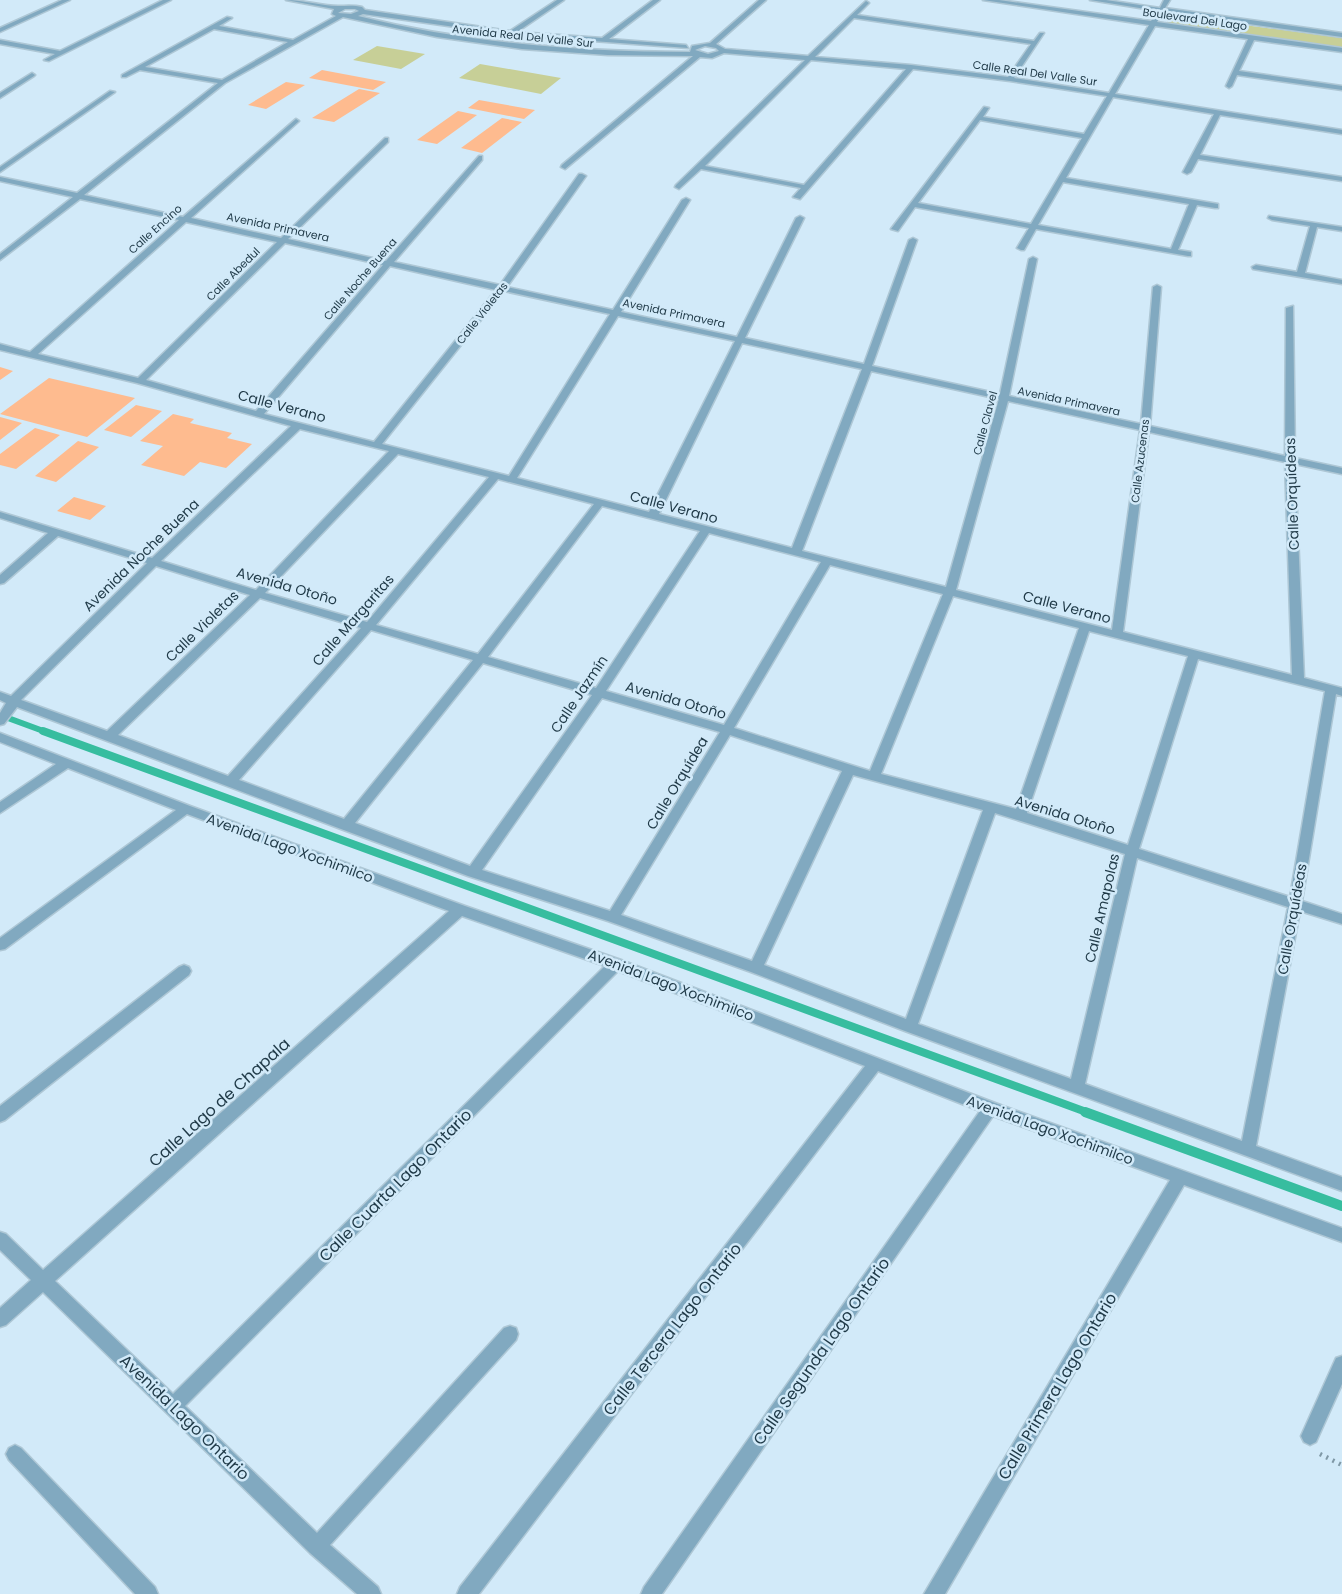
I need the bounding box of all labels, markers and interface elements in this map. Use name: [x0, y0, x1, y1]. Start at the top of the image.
street label: Boulevard Del Lago: [1142, 4, 1248, 34]
street label: Avenida Real Del Valle Sur: [451, 21, 595, 51]
street label: Calle Real Del Valle Sur: [972, 56, 1098, 90]
street label: Calle Encino: [125, 201, 185, 257]
street label: Avenida Primavera: [225, 208, 331, 246]
street label: Calle Noche Buena: [320, 234, 400, 324]
street label: Calle Abedul: [203, 244, 263, 304]
street label: Calle Violetas: [453, 278, 512, 347]
street label: Avenida Primavera: [621, 294, 727, 332]
street label: Avenida Primavera: [1016, 382, 1122, 420]
street label: Calle Verano: [236, 385, 328, 427]
street label: Calle Clavel: [969, 389, 1001, 457]
street label: Calle Azucenas: [1127, 418, 1153, 504]
street label: Calle Orquídeas: [1280, 437, 1304, 551]
street label: Calle Verano: [628, 486, 720, 528]
street label: Avenida Noche Buena: [79, 494, 203, 616]
street label: Avenida Otoño: [234, 562, 340, 610]
street label: Calle Margaritas: [307, 570, 399, 670]
street label: Calle Violetas: [161, 586, 243, 666]
street label: Calle Verano: [1021, 586, 1113, 628]
street label: Calle Jazmín: [546, 651, 612, 737]
street label: Avenida Otoño: [623, 676, 729, 724]
street label: Calle Orquídea: [641, 733, 713, 833]
street label: Avenida Otoño: [1012, 790, 1118, 840]
street label: Avenida Lago Xochimilco: [204, 808, 376, 888]
street label: Calle Amapolas: [1080, 851, 1124, 965]
street label: Calle Orquídeas: [1272, 862, 1312, 976]
street label: Avenida Lago Xochimilco: [585, 944, 757, 1026]
street label: Calle Lago de Chapala: [144, 1033, 295, 1172]
street label: Avenida Lago Xochimilco: [964, 1090, 1136, 1170]
street label: Calle Cuarta Lago Ontario: [314, 1104, 477, 1267]
street label: Calle Tercera Lago Ontario: [598, 1238, 747, 1420]
street label: Calle Segunda Lago Ontario: [748, 1253, 895, 1450]
street label: Calle Primera Lago Ontario: [992, 1288, 1123, 1484]
street label: Avenida Lago Ontario: [115, 1349, 255, 1486]

